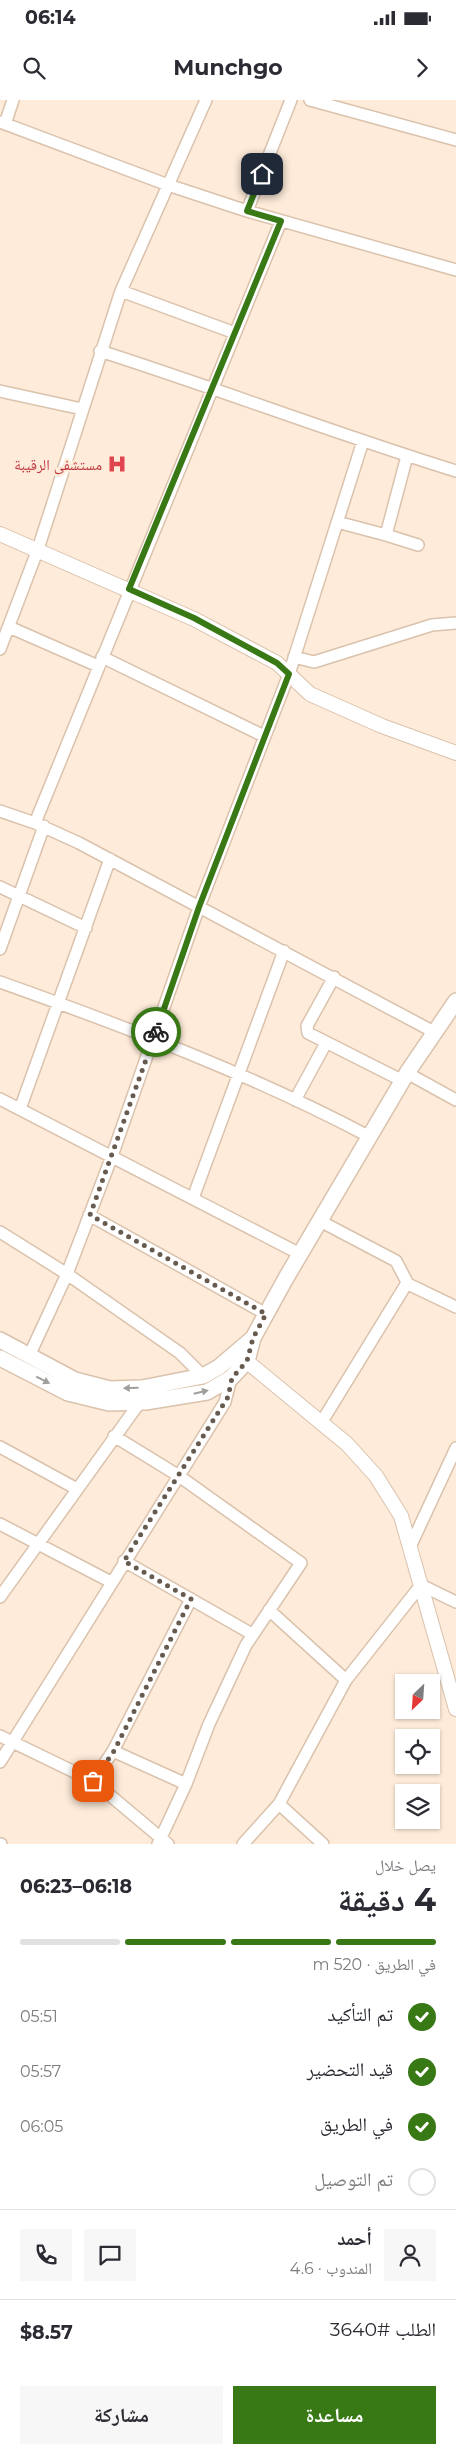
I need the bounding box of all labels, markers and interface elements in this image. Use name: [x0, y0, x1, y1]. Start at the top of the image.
text: 06:14: [25, 6, 76, 29]
icon: search: [20, 54, 48, 82]
text: Munchgo: [173, 54, 283, 81]
icon: forward: [408, 54, 436, 82]
pin: [241, 153, 283, 195]
icon: home: [248, 160, 276, 188]
hospital icon: مستشفى الرقيبة: [106, 453, 128, 475]
place label: مستشفى الرقيبة: [14, 455, 102, 475]
courier: [131, 1007, 181, 1057]
icon: bike: [142, 1018, 170, 1046]
one-way arrow: [36, 1376, 51, 1384]
one-way arrow: [122, 1385, 138, 1393]
one-way arrow: [193, 1388, 208, 1396]
north arrow: [395, 1674, 440, 1719]
map controls: [395, 1674, 440, 1829]
button: locate: [395, 1729, 440, 1774]
pin: [72, 1760, 114, 1802]
icon: bag: [79, 1767, 107, 1795]
button: layers: [395, 1784, 440, 1829]
text: يصل خلال: [375, 1856, 436, 1875]
text: 06:18–06:23: [20, 1875, 132, 1898]
text: 4 دقيقة: [338, 1880, 436, 1919]
text: في الطريق · 520 m: [312, 1955, 436, 1974]
text: تم التأكيد: [328, 2003, 393, 2026]
icon: check: [408, 2003, 436, 2031]
text: 05:51: [20, 2007, 58, 2026]
text: قيد التحضير: [307, 2058, 393, 2081]
icon: check: [408, 2058, 436, 2086]
text: 05:57: [20, 2062, 61, 2081]
text: في الطريق: [320, 2113, 393, 2136]
icon: check: [408, 2113, 436, 2141]
text: 06:05: [20, 2117, 63, 2136]
text: تم التوصيل: [314, 2168, 393, 2191]
text: أحمد: [337, 2227, 372, 2250]
button: phone: [20, 2229, 72, 2281]
button: chat: [84, 2229, 136, 2281]
button: person: [384, 2229, 436, 2281]
text: المندوب · 4.6: [290, 2259, 372, 2278]
text: الطلب #3640: [330, 2318, 436, 2341]
text: $8.57: [20, 2321, 73, 2344]
button: مشاركة: [20, 2386, 223, 2444]
button: مساعدة: [233, 2386, 436, 2444]

